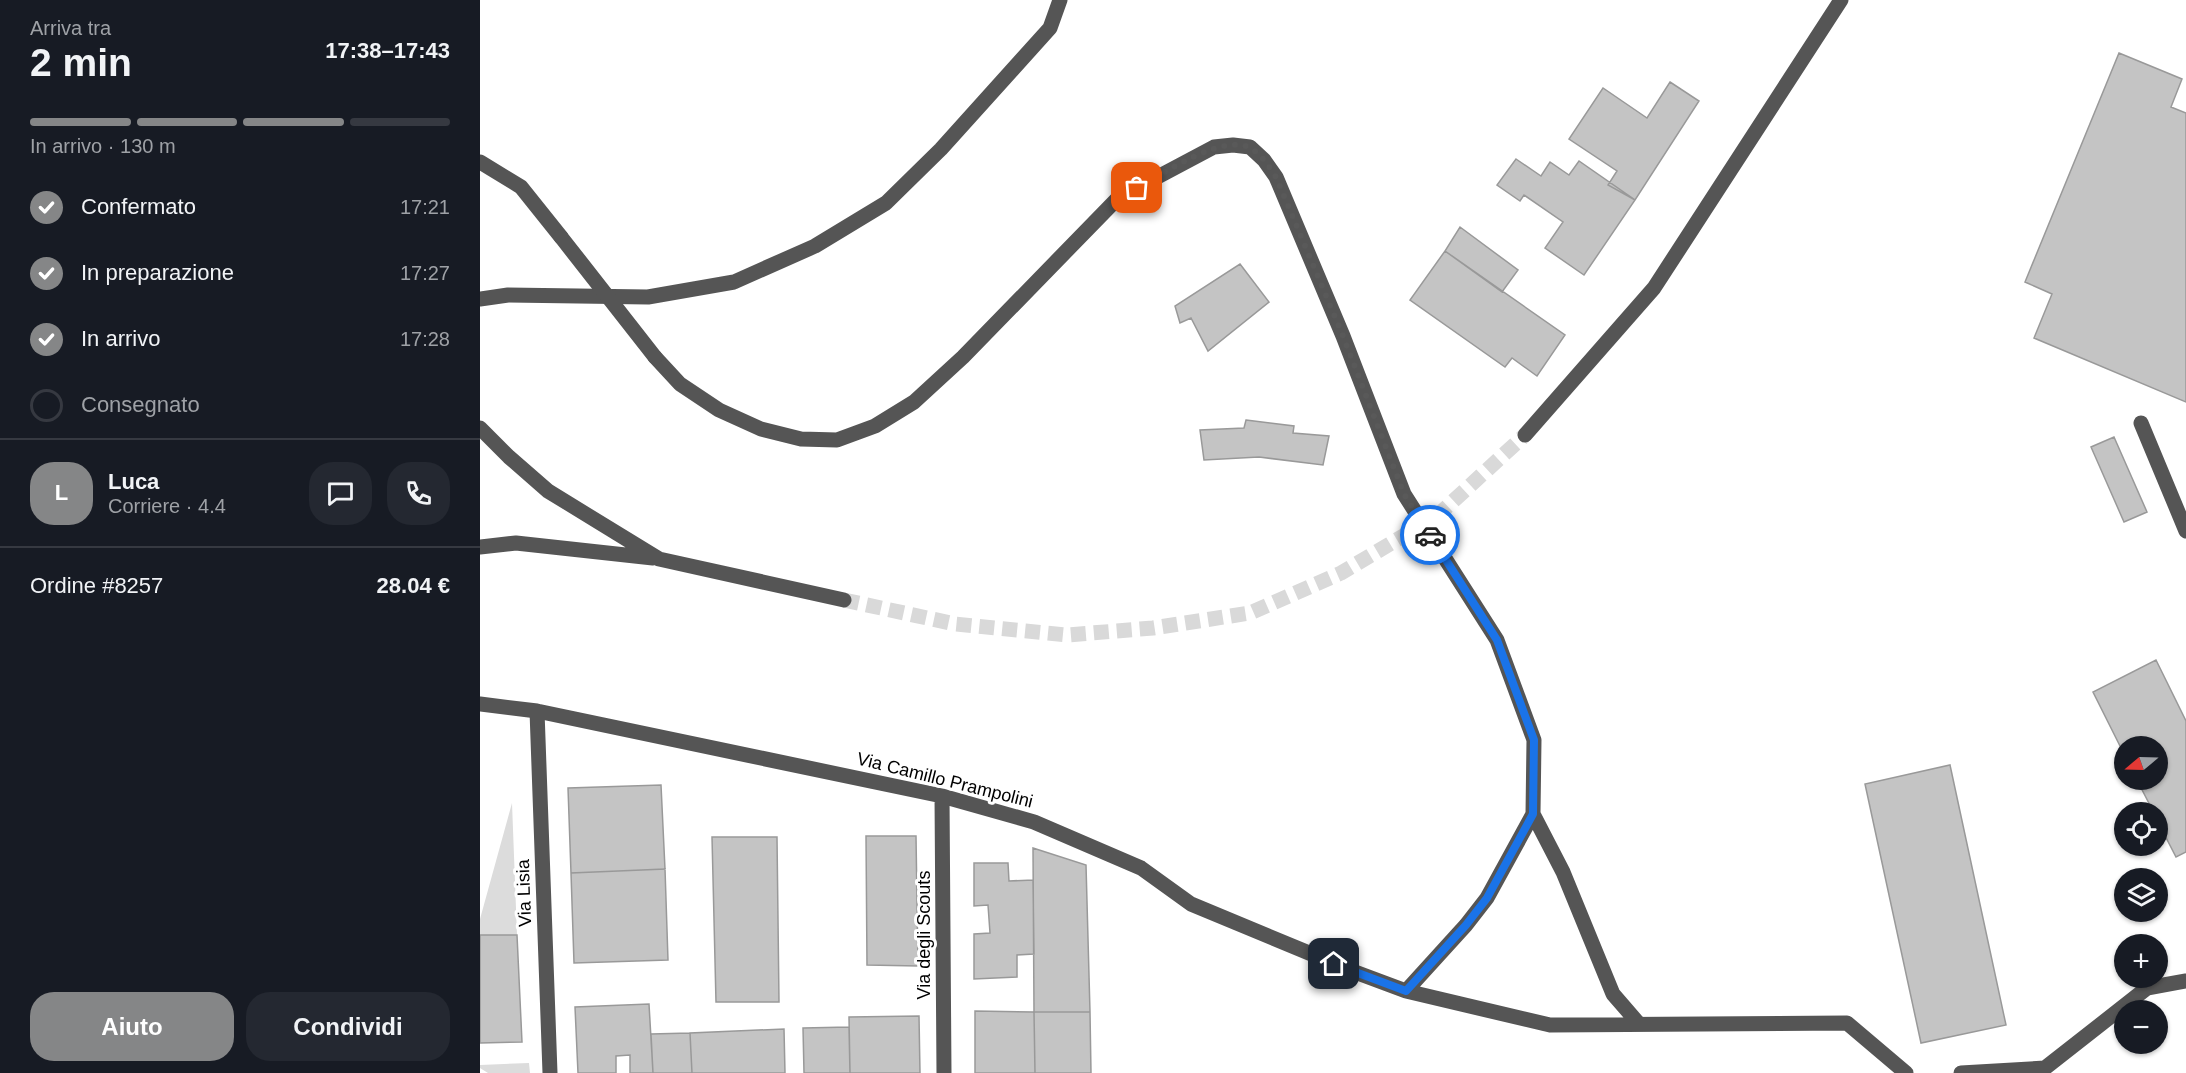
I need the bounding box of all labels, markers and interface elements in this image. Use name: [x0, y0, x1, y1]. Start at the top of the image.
text: Arriva tra: [30, 17, 111, 39]
text: 17:38–17:43: [325, 38, 450, 63]
text: 2 min: [30, 41, 132, 84]
text: In arrivo · 130 m: [30, 135, 176, 157]
pin: [1111, 162, 1162, 213]
icon: bag: [1120, 171, 1153, 204]
icon: check: [30, 191, 63, 224]
text: Confermato: [81, 194, 196, 219]
text: 17:21: [400, 196, 450, 218]
icon: check: [30, 257, 63, 290]
text: In preparazione: [81, 260, 234, 285]
text: 17:27: [400, 262, 450, 284]
icon: check: [30, 323, 63, 356]
text: In arrivo: [81, 326, 160, 351]
text: 17:28: [400, 328, 450, 350]
text: Consegnato: [81, 392, 200, 417]
button: chat: [309, 462, 372, 525]
button: phone: [387, 462, 450, 525]
text: Luca: [108, 469, 159, 494]
text: L: [55, 480, 68, 505]
text: Corriere · 4.4: [108, 495, 226, 517]
courier: [1400, 505, 1460, 565]
icon: car: [1414, 519, 1447, 552]
text: Ordine #8257: [30, 573, 163, 598]
text: 28.04 €: [377, 573, 450, 598]
north arrow: [2114, 736, 2168, 790]
map controls: [2114, 736, 2168, 1054]
street label: Via Camillo Prampolini: [855, 748, 1035, 812]
button: locate: [2114, 802, 2168, 856]
street label: Via Lisia: [513, 858, 535, 927]
button: layers: [2114, 868, 2168, 922]
street label: Via degli Scouts: [914, 871, 934, 999]
button: +: [2114, 934, 2168, 988]
pin: [1308, 938, 1359, 989]
icon: home: [1317, 947, 1350, 980]
button: Aiuto: [30, 992, 234, 1061]
button: Condividi: [246, 992, 450, 1061]
button: −: [2114, 1000, 2168, 1054]

